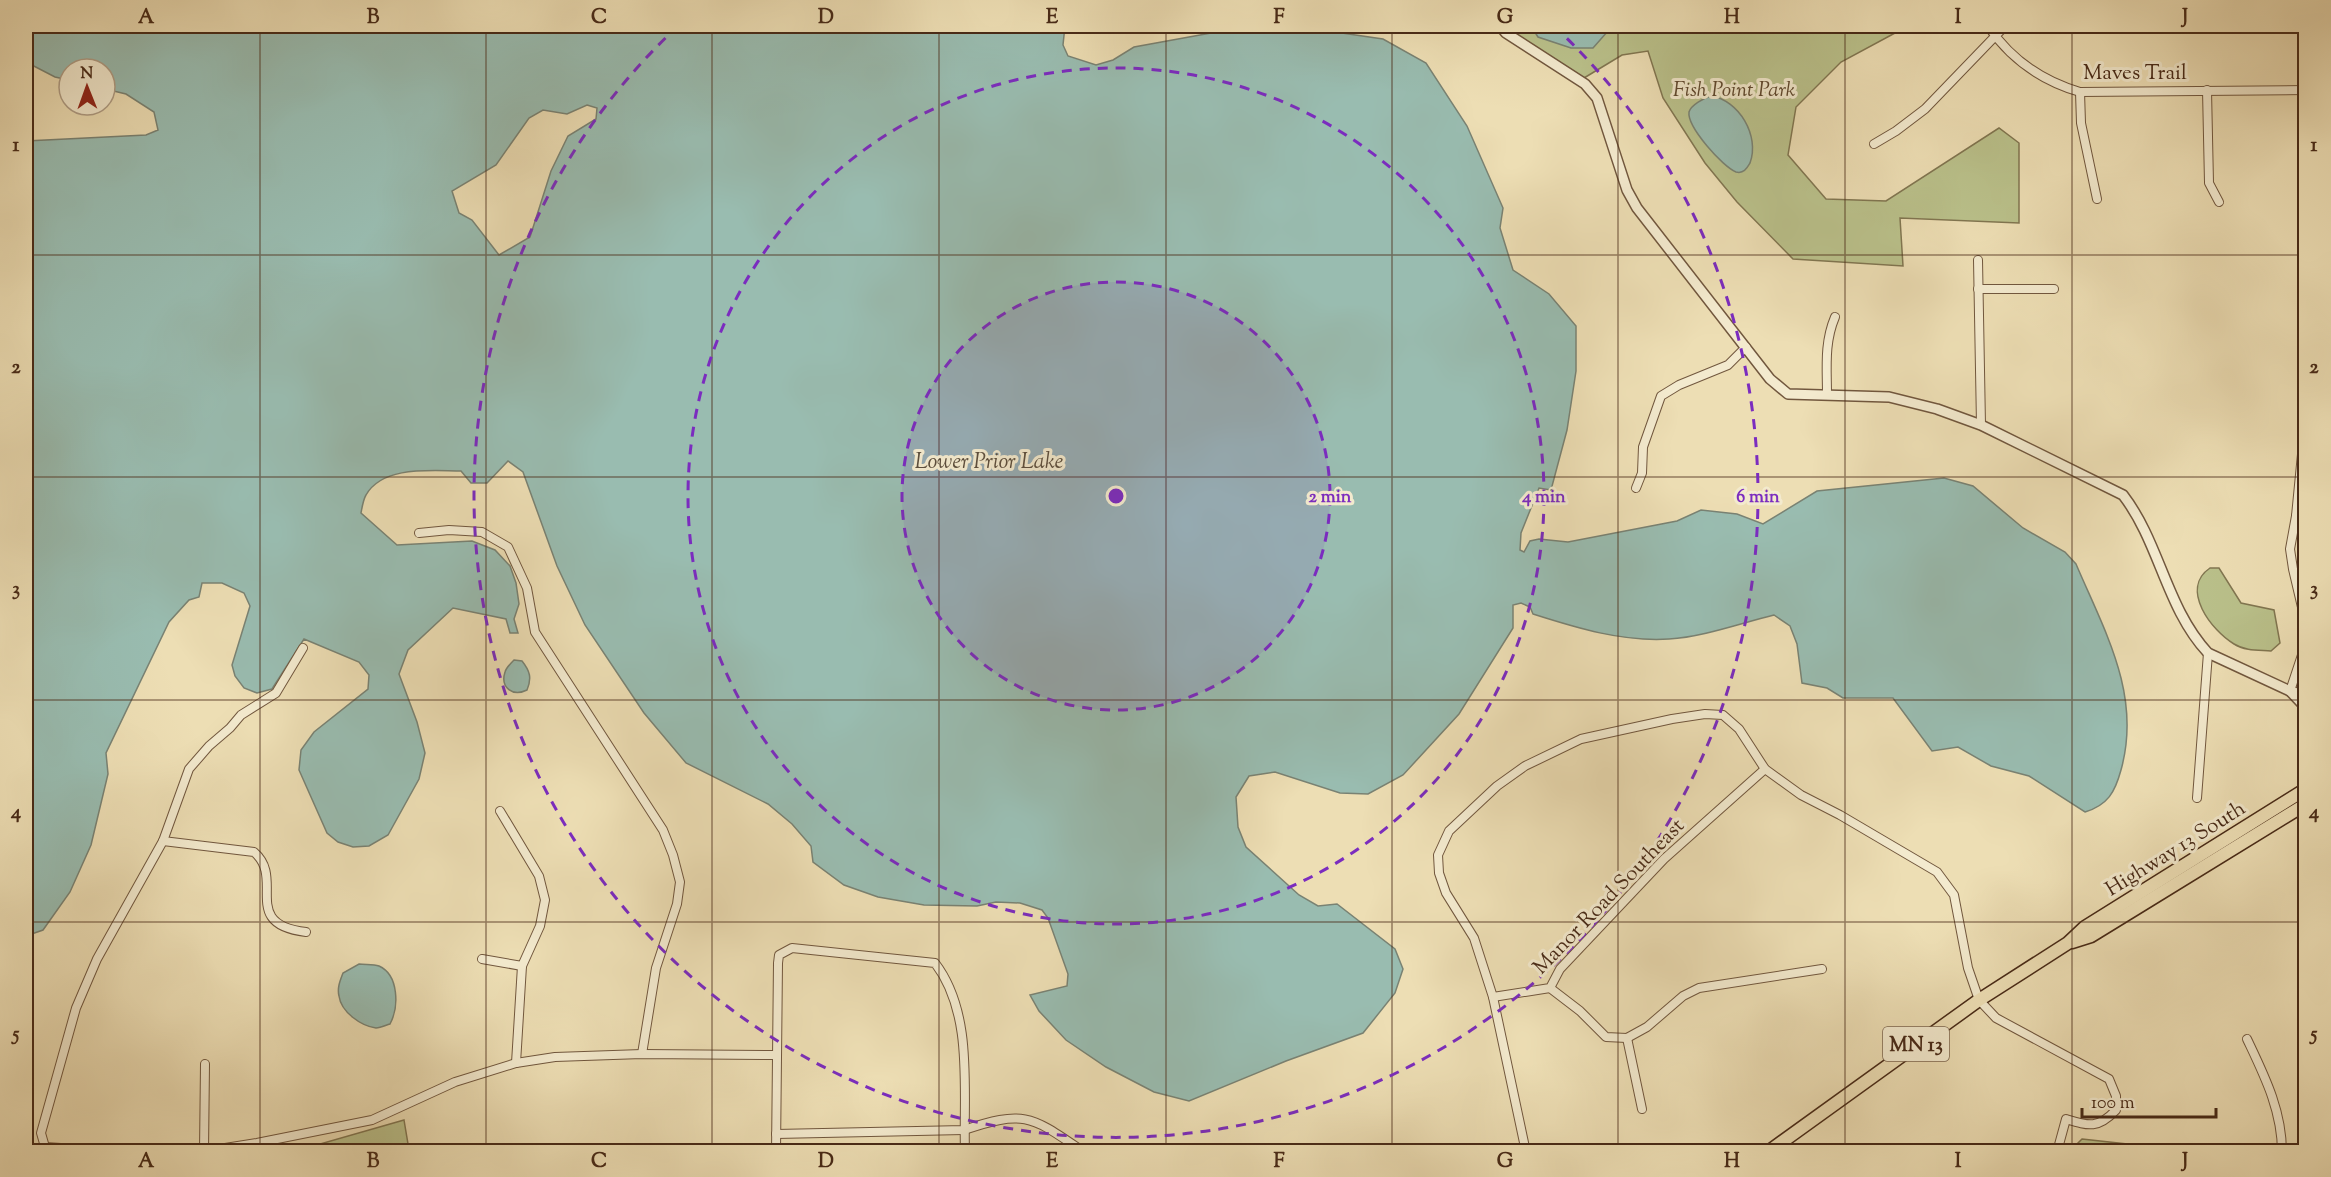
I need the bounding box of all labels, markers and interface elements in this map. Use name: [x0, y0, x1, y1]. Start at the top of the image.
text: A: [138, 4, 155, 33]
text: B: [367, 4, 380, 33]
text: C: [591, 4, 607, 33]
text: D: [818, 4, 834, 33]
text: E: [1046, 4, 1059, 33]
text: F: [1273, 4, 1285, 33]
text: G: [1497, 4, 1514, 33]
text: H: [1724, 4, 1740, 33]
text: I: [1955, 4, 1962, 33]
text: J: [2180, 4, 2188, 33]
north arrow: [57, 57, 117, 117]
street label: Maves Trail: [2083, 59, 2187, 89]
text: N: [80, 63, 94, 86]
park label: Fish Point Park: [1673, 76, 1796, 106]
text: 1: [13, 132, 20, 161]
text: 1: [2311, 132, 2318, 161]
text: 2: [11, 354, 21, 383]
text: 2: [2309, 354, 2319, 383]
water label: Lower Prior Lake: [915, 447, 1064, 479]
text: 2 min: [1309, 485, 1352, 511]
text: 4 min: [1521, 485, 1566, 511]
text: 6 min: [1736, 485, 1780, 511]
centre of rings: [1106, 486, 1126, 506]
text: 3: [12, 576, 20, 605]
text: 3: [2310, 576, 2318, 605]
street label: Highway 13 South: [2100, 794, 2252, 905]
text: 4: [10, 799, 21, 828]
text: 4: [2308, 799, 2319, 828]
street label: Manor Road Southeast: [1527, 813, 1692, 982]
text: 5: [11, 1021, 20, 1050]
text: 5: [2309, 1021, 2318, 1050]
road number: MN 13: [1883, 1027, 1949, 1061]
scale bar: [2082, 1081, 2216, 1119]
text: 100 m: [2091, 1091, 2135, 1117]
text: A: [138, 1148, 155, 1177]
text: B: [367, 1148, 380, 1177]
text: C: [591, 1148, 607, 1177]
text: D: [818, 1148, 834, 1177]
text: E: [1046, 1148, 1059, 1177]
text: F: [1273, 1148, 1285, 1177]
text: G: [1497, 1148, 1514, 1177]
text: H: [1724, 1148, 1740, 1177]
text: I: [1955, 1148, 1962, 1177]
text: J: [2180, 1148, 2188, 1177]

